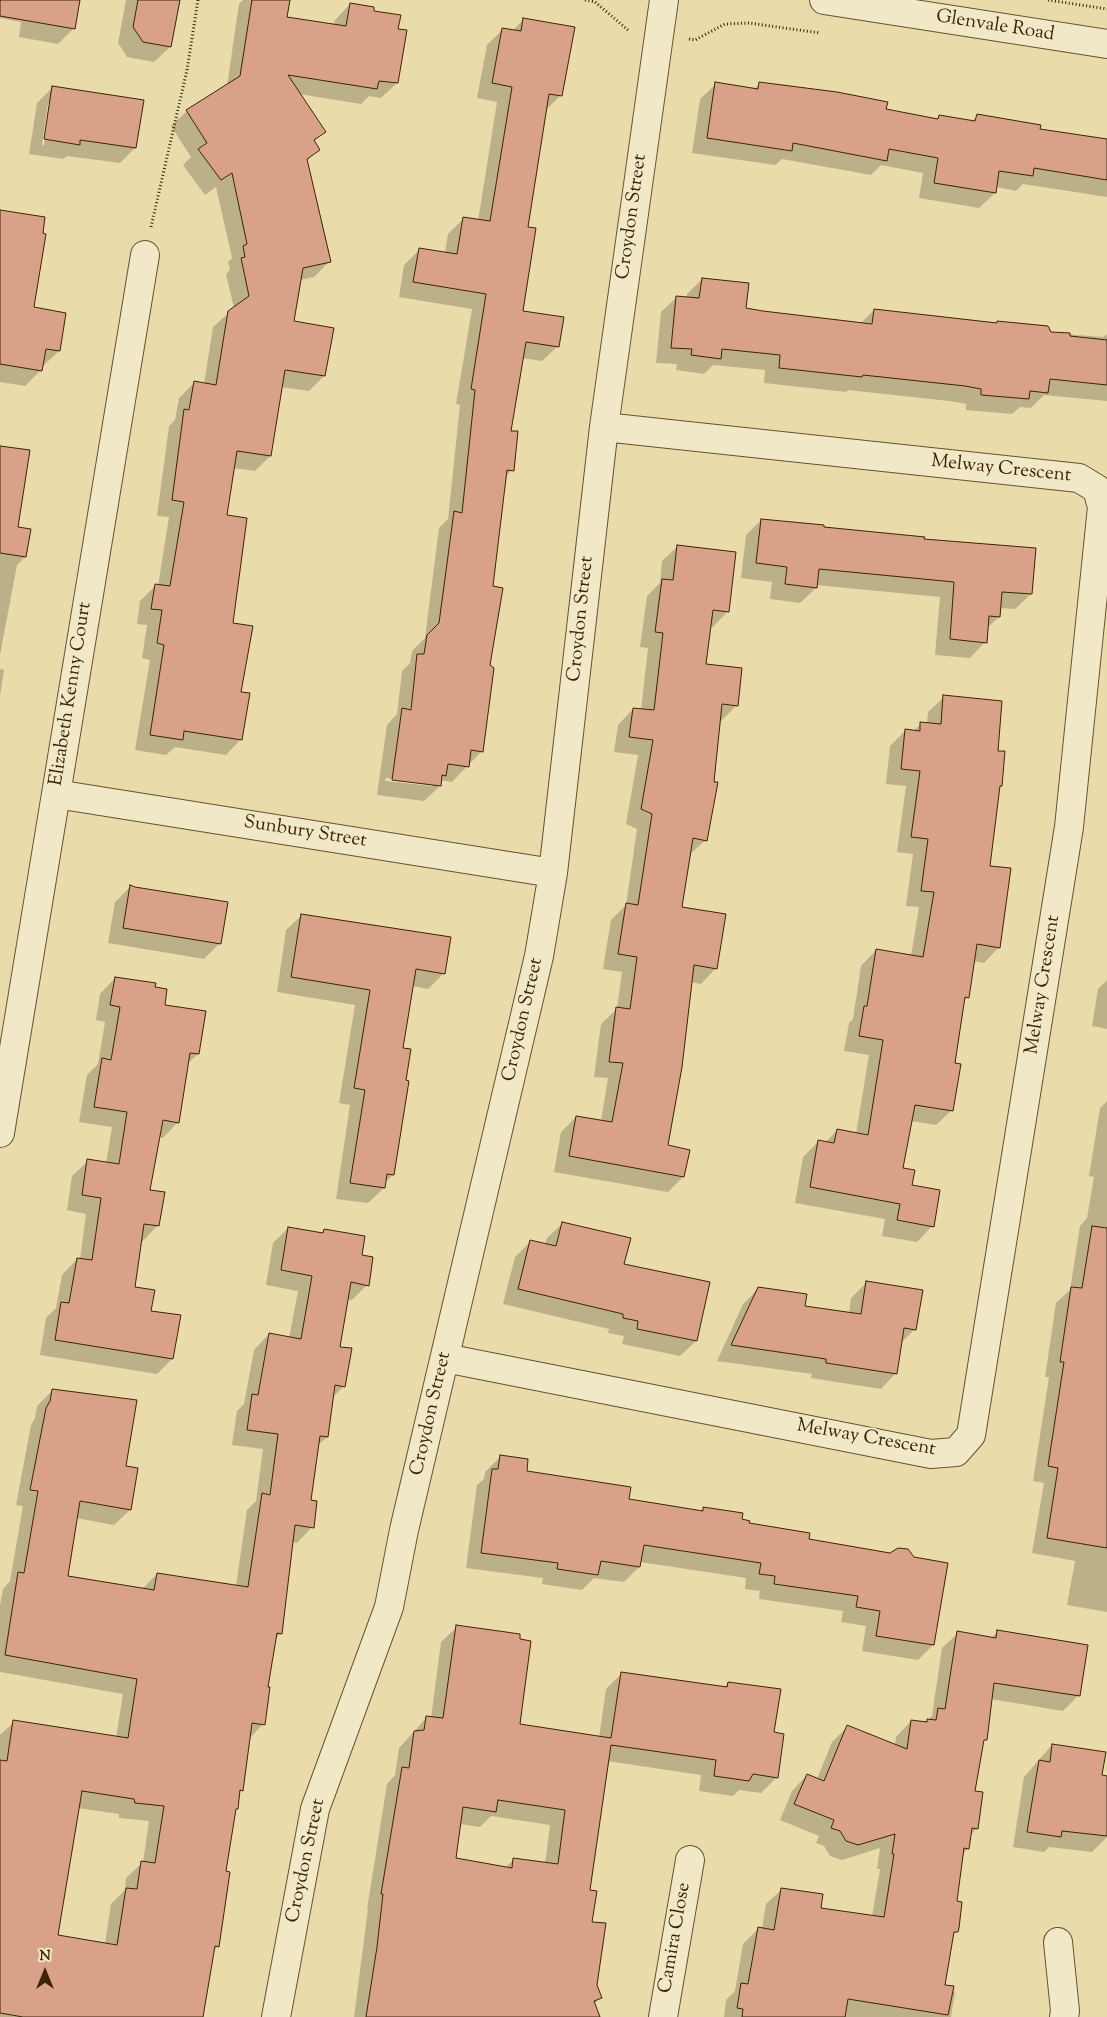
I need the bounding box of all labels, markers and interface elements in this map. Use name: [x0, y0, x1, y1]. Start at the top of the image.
street label: Glenvale Road: [934, 6, 1056, 48]
street label: Croydon Street: [613, 153, 653, 281]
street label: Melway Crescent: [930, 451, 1072, 489]
street label: Croydon Street: [564, 555, 600, 683]
street label: Elizabeth Kenny Court: [46, 601, 98, 787]
street label: Sunbury Street: [242, 812, 368, 854]
street label: Melway Crescent: [1022, 914, 1066, 1056]
street label: Croydon Street: [499, 956, 549, 1084]
street label: Croydon Street: [407, 1350, 457, 1478]
street label: Melway Crescent: [795, 1416, 937, 1462]
street label: Croydon Street: [283, 1797, 331, 1925]
street label: Camira Close: [655, 1881, 697, 1995]
north arrow: [20, 1947, 70, 1997]
text: N: [39, 1947, 51, 1967]

